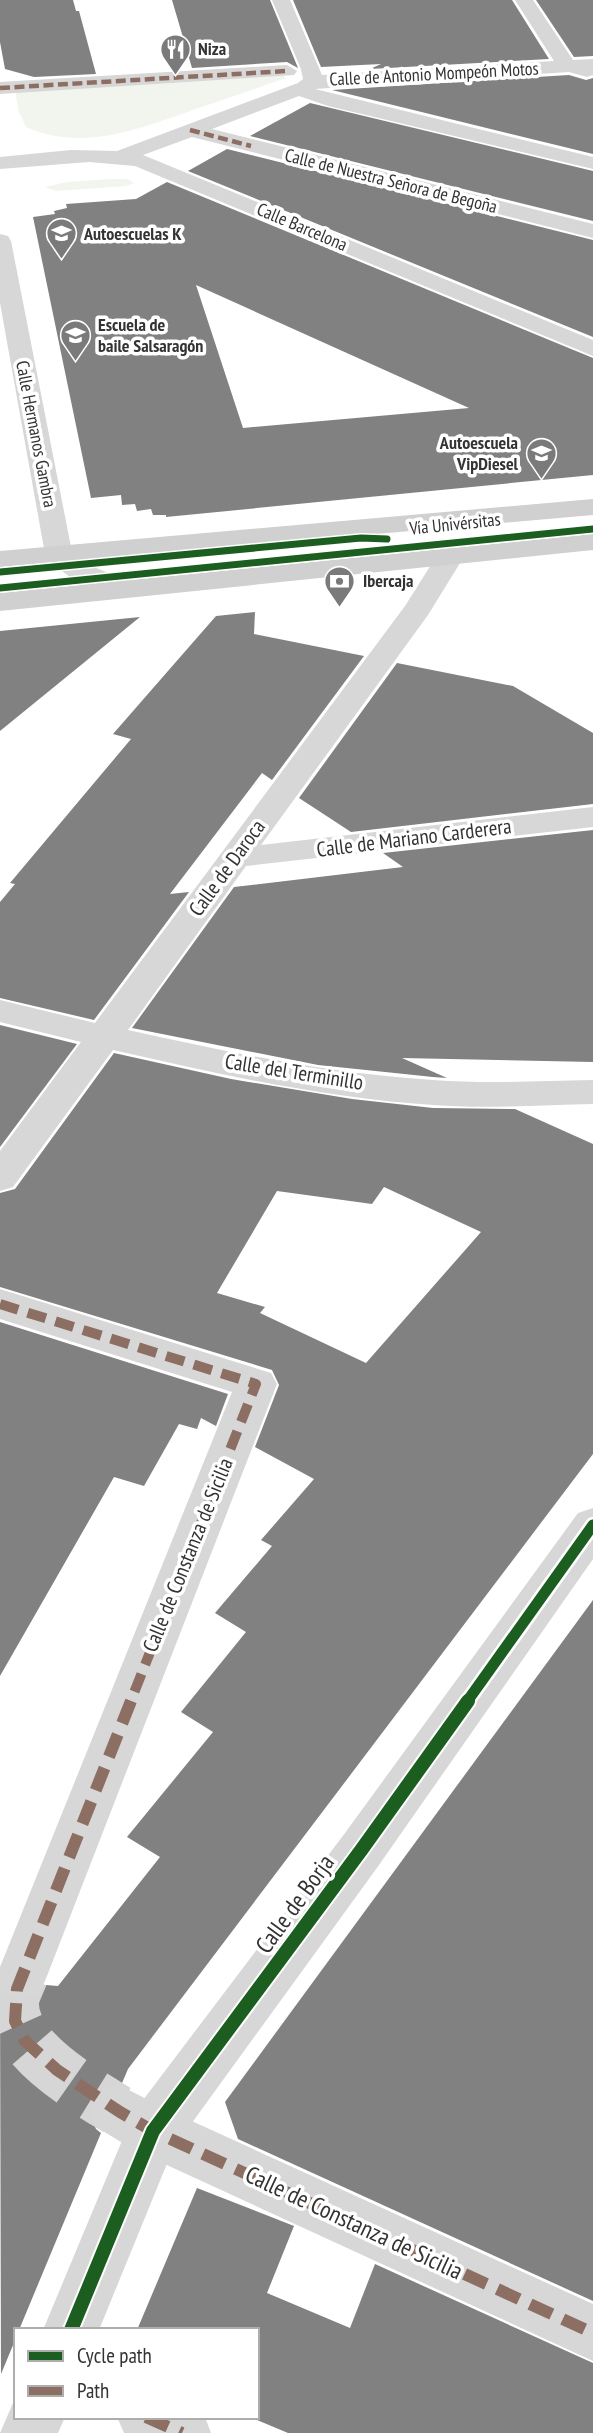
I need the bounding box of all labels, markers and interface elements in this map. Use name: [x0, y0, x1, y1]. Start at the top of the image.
restaurant icon: Niza: [158, 32, 192, 76]
place label: Niza: [198, 37, 226, 60]
street label: Calle de Antonio Mompeón Motos: [329, 57, 539, 90]
street label: Calle de Nuestra Señora de Begoña: [283, 143, 500, 218]
street label: Calle Barcelona: [253, 197, 351, 256]
school or university icon: Autoescuelas K: [44, 217, 78, 261]
place label: Autoescuelas K: [83, 222, 182, 245]
place label: Escuela de baile Salsaragón: [98, 313, 203, 357]
school or university icon: Escuela de baile Salsaragón: [58, 318, 92, 362]
street label: Calle Hermanos Gambra: [11, 359, 62, 509]
place label: Autoescuela VipDiesel: [439, 431, 519, 475]
school or university icon: Autoescuela VipDiesel: [524, 436, 558, 480]
street label: Vía Univérsitas: [407, 507, 502, 540]
bank icon: Ibercaja: [323, 564, 357, 608]
place label: Ibercaja: [363, 569, 413, 592]
street label: Calle de Mariano Carderera: [315, 812, 513, 863]
street label: Calle de Daroca: [182, 814, 271, 921]
street label: Calle del Terminillo: [223, 1047, 365, 1096]
street label: Calle de Constanza de Sicilia: [136, 1454, 239, 1656]
street label: Calle de Borja: [248, 1848, 341, 1959]
street label: Calle de Constanza de Sicilia: [241, 2159, 468, 2287]
legend: [14, 2328, 259, 2419]
text: Cycle path: [77, 2342, 152, 2369]
text: Path: [77, 2377, 109, 2404]

